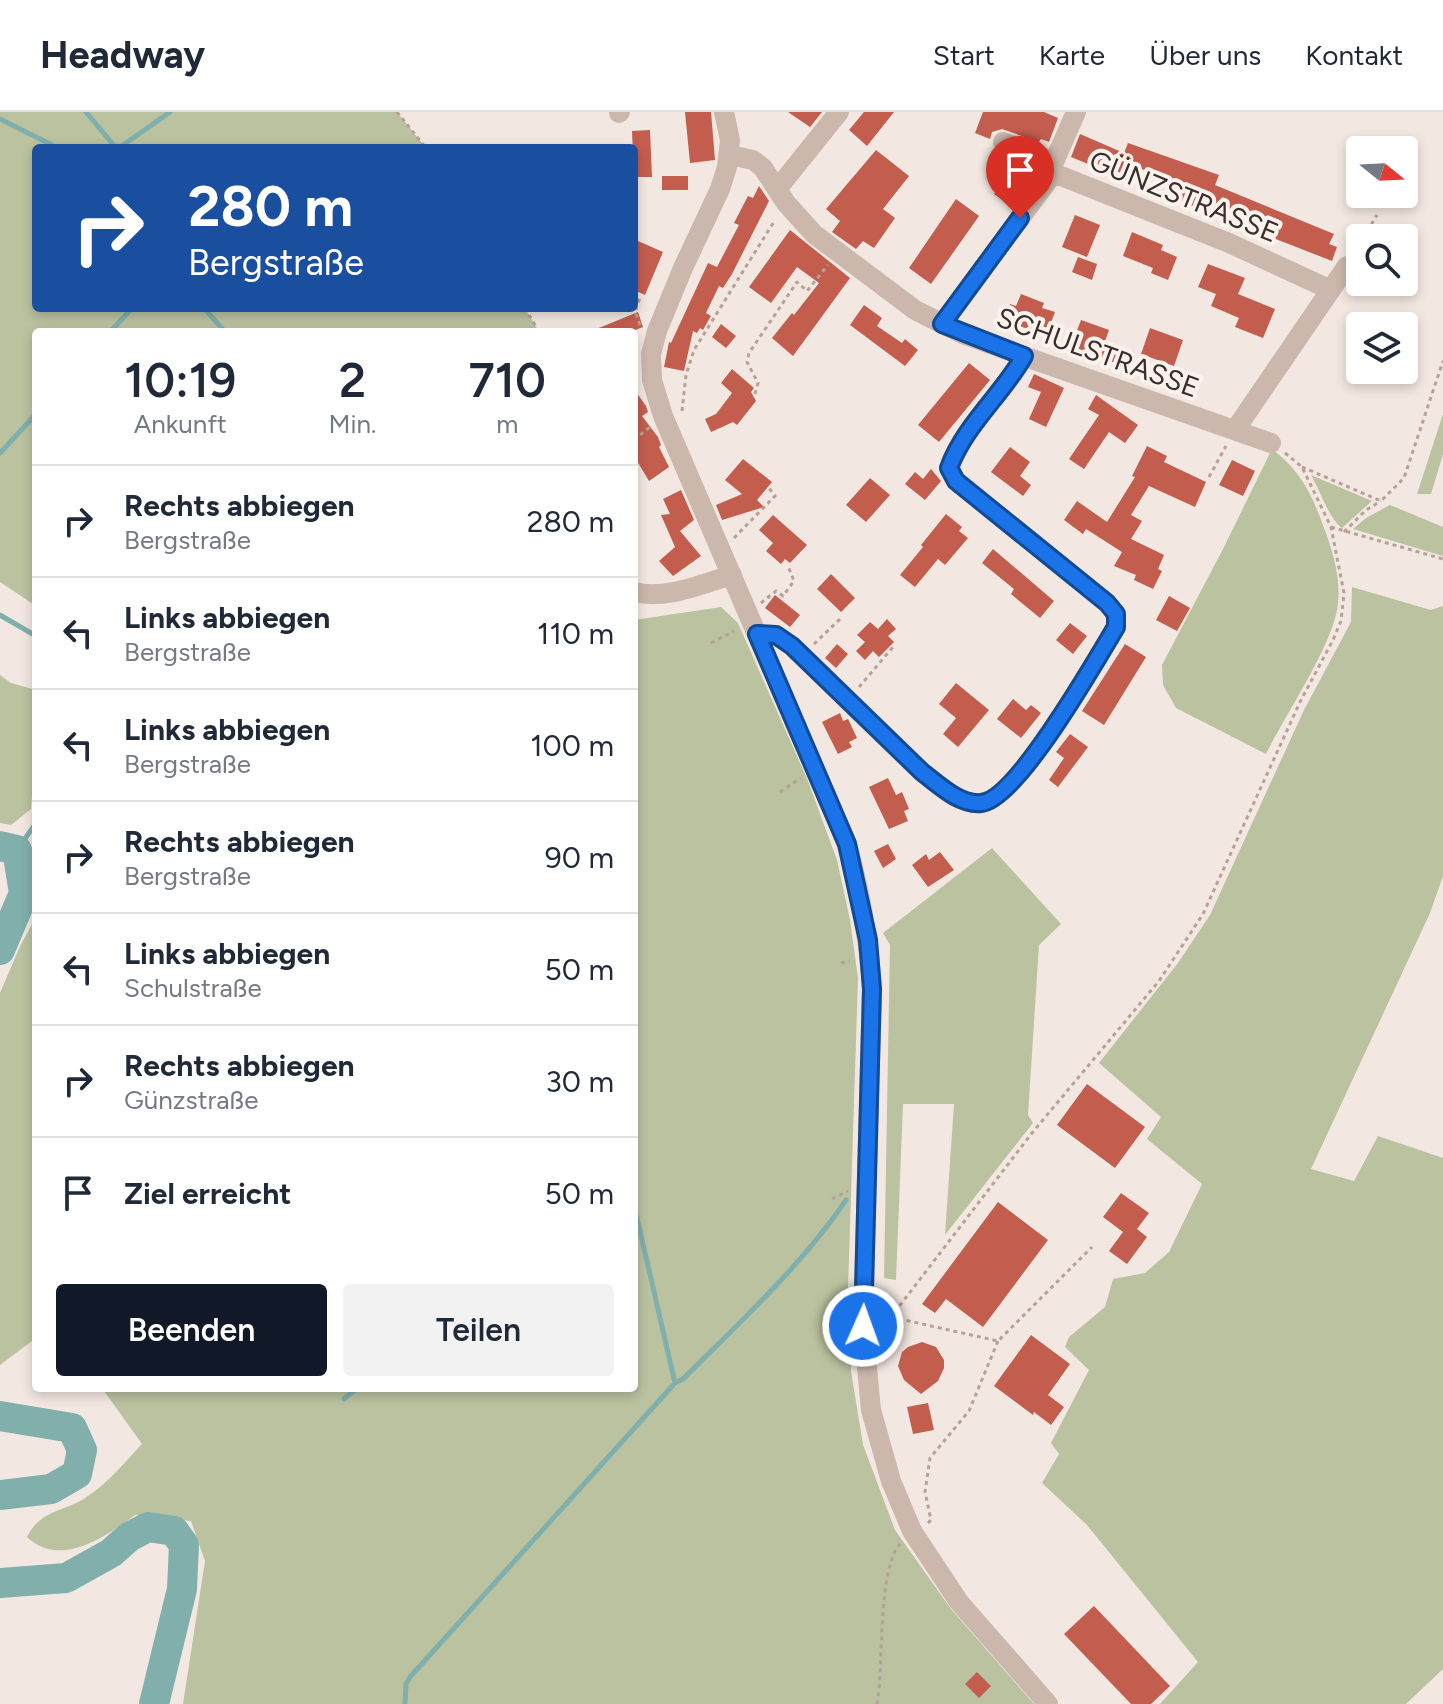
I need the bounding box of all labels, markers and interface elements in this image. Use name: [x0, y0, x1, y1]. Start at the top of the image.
text: Headway: [40, 32, 205, 78]
text: Start: [933, 38, 995, 72]
text: Karte: [1039, 38, 1105, 72]
text: Über uns: [1149, 38, 1261, 72]
text: Kontakt: [1305, 38, 1403, 72]
pin: [986, 136, 1054, 218]
north arrow: [1346, 136, 1418, 208]
map controls: [1346, 136, 1418, 384]
street label: GÜNZSTRASSE: [1085, 143, 1283, 249]
icon: arrive: [998, 148, 1042, 192]
text: 280 m: [188, 173, 353, 240]
icon: right: [56, 176, 160, 280]
button: search: [1346, 224, 1418, 296]
text: Bergstraße: [188, 241, 364, 284]
street label: SCHULSTRASSE: [992, 300, 1204, 404]
button: layers: [1346, 312, 1418, 384]
text: 10:19: [124, 351, 236, 409]
text: 2: [339, 351, 366, 409]
text: 710: [469, 351, 546, 409]
text: Ankunft: [134, 408, 227, 440]
text: Min.: [328, 408, 376, 440]
text: m: [496, 408, 518, 440]
text: Rechts abbiegen: [124, 487, 355, 524]
icon: right: [56, 499, 100, 543]
text: 280 m: [527, 503, 614, 540]
text: Bergstraße: [124, 524, 251, 556]
text: Links abbiegen: [124, 599, 330, 636]
icon: left: [56, 611, 100, 655]
text: 110 m: [537, 615, 614, 652]
text: Bergstraße: [124, 636, 251, 668]
text: Links abbiegen: [124, 711, 330, 748]
icon: left: [56, 723, 100, 767]
text: 100 m: [530, 727, 614, 764]
text: Bergstraße: [124, 748, 251, 780]
text: Rechts abbiegen: [124, 823, 355, 860]
icon: right: [56, 835, 100, 879]
text: 90 m: [545, 839, 614, 876]
text: Bergstraße: [124, 860, 251, 892]
text: Links abbiegen: [124, 935, 330, 972]
icon: left: [56, 947, 100, 991]
text: 50 m: [545, 951, 614, 988]
text: Schulstraße: [124, 972, 262, 1004]
text: Rechts abbiegen: [124, 1047, 355, 1084]
icon: right: [56, 1059, 100, 1103]
text: 30 m: [546, 1063, 614, 1100]
text: Günzstraße: [124, 1084, 258, 1116]
icon: arrive: [56, 1171, 100, 1215]
text: Ziel erreicht: [124, 1175, 291, 1212]
text: 50 m: [545, 1175, 614, 1212]
button: Beenden: [56, 1284, 327, 1376]
button: Teilen: [343, 1284, 614, 1376]
position arrow: [821, 1284, 905, 1368]

